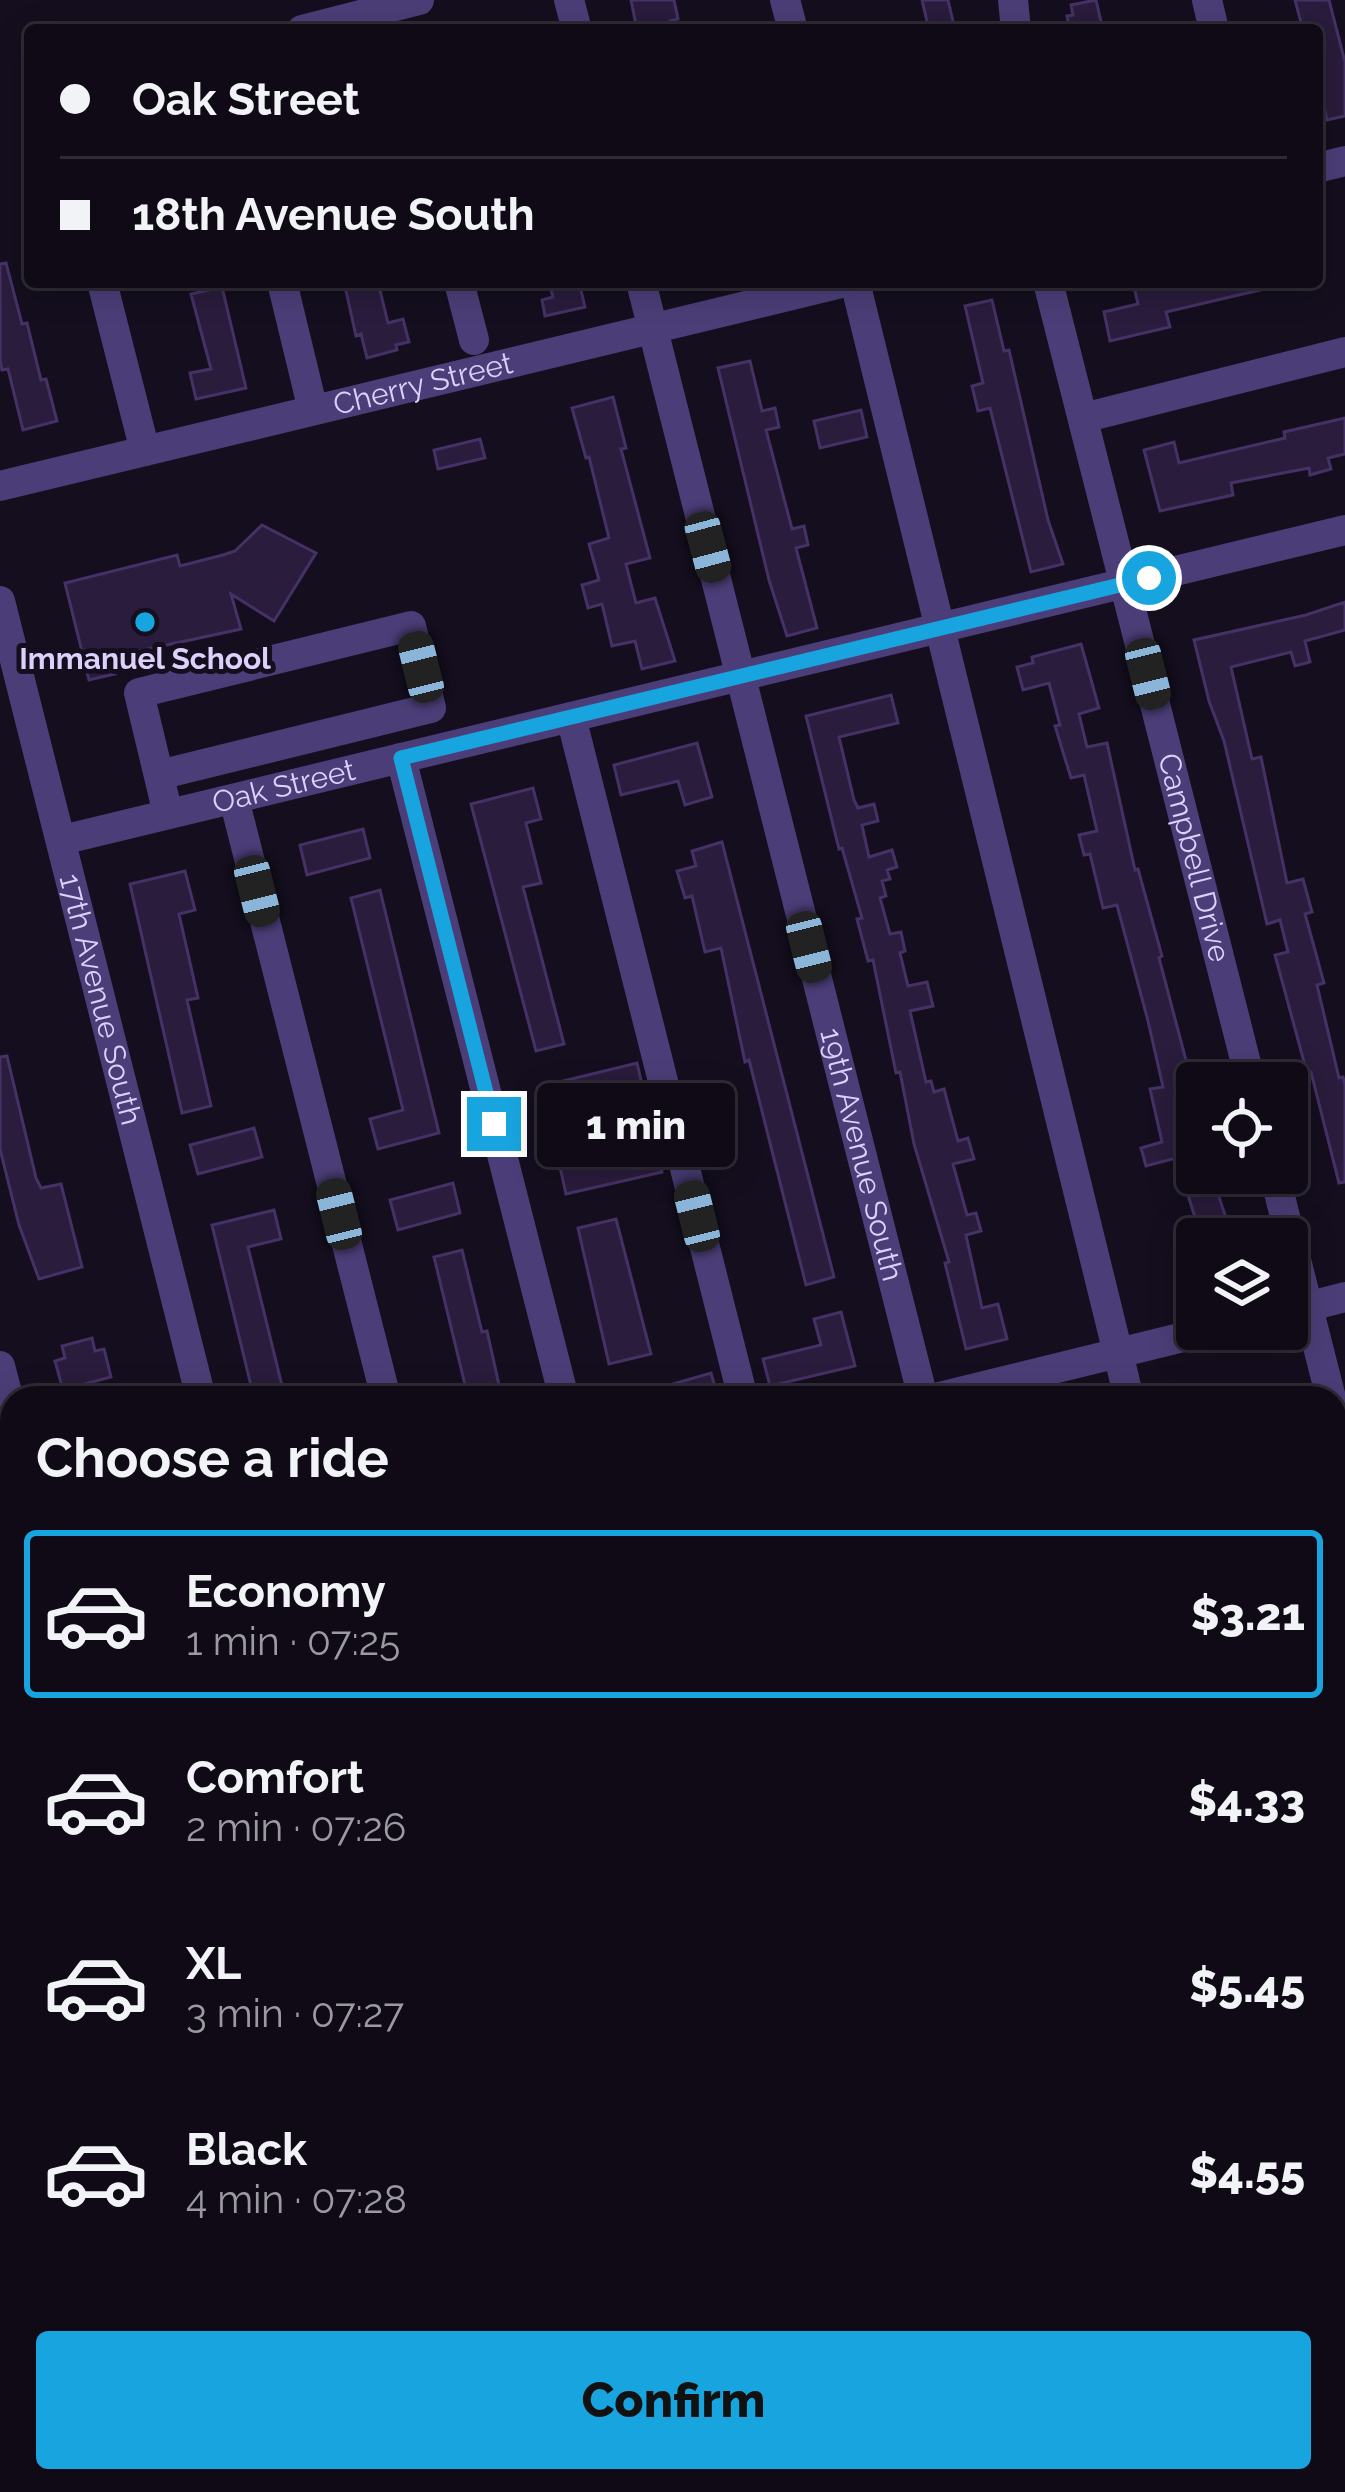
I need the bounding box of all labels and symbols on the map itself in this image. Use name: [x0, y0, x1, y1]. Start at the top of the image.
street label: Cherry Street: [330, 345, 516, 422]
car: [681, 508, 735, 586]
route start: [1122, 551, 1176, 605]
marker: Immanuel School: [132, 609, 158, 635]
car: [395, 628, 447, 706]
car: [1122, 635, 1174, 713]
place label: Immanuel School: [19, 641, 271, 676]
street label: Campbell Drive: [1151, 750, 1238, 966]
street label: Oak Street: [209, 752, 358, 820]
car: [231, 852, 283, 930]
street label: 17th Avenue South: [53, 870, 149, 1129]
car: [783, 908, 835, 986]
street label: 19th Avenue South: [813, 1025, 911, 1284]
callout: 1 min: [536, 1082, 734, 1166]
route end: [467, 1097, 521, 1151]
car: [313, 1175, 365, 1253]
car: [671, 1177, 723, 1255]

